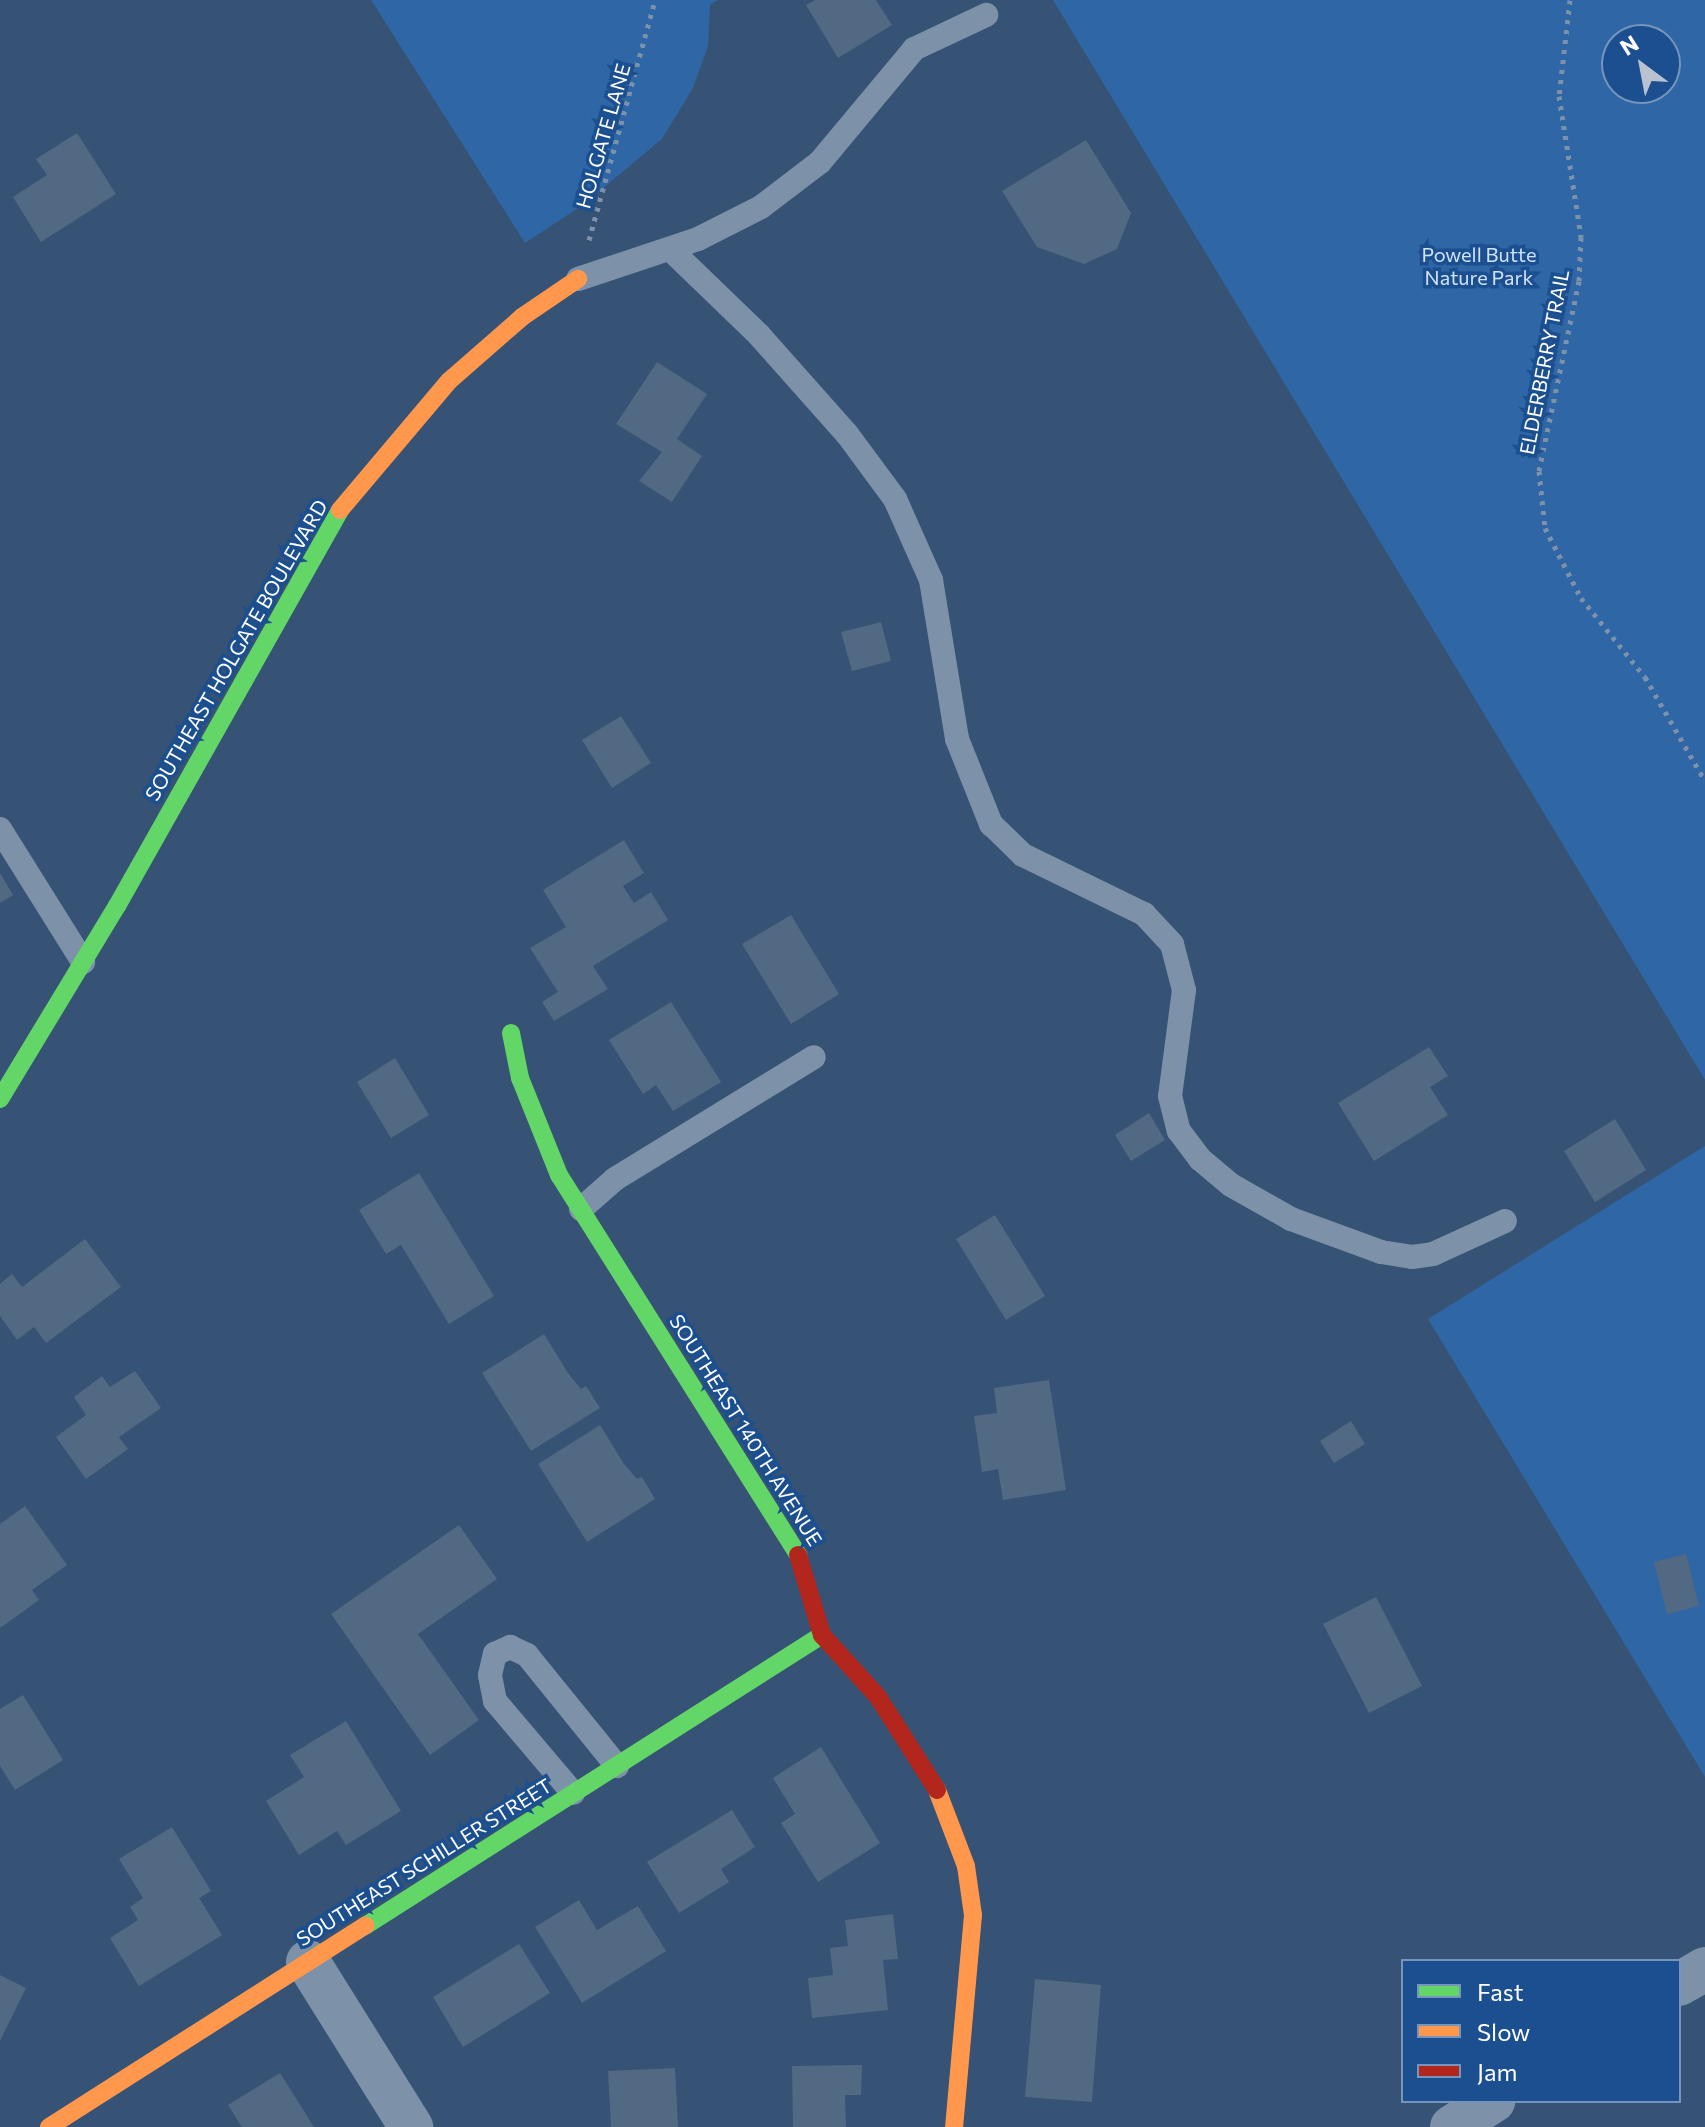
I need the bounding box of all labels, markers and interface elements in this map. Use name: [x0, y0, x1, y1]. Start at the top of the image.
north arrow: [1601, 24, 1681, 104]
text: N: [1615, 29, 1643, 61]
street label: HOLGATE LANE: [571, 61, 635, 211]
park label: Powell Butte Nature Park: [1422, 243, 1536, 290]
street label: ELDERBERRY TRAIL: [1514, 267, 1574, 457]
street label: SOUTHEAST HOLGATE BOULEVARD: [140, 495, 332, 805]
street label: SOUTHEAST 140TH AVENUE: [665, 1310, 827, 1550]
street label: SOUTHEAST SCHILLER STREET: [292, 1773, 556, 1951]
legend: [1401, 1959, 1681, 2103]
text: Fast: [1477, 1977, 1524, 2006]
text: Slow: [1477, 2017, 1530, 2046]
text: Jam: [1477, 2057, 1517, 2086]

